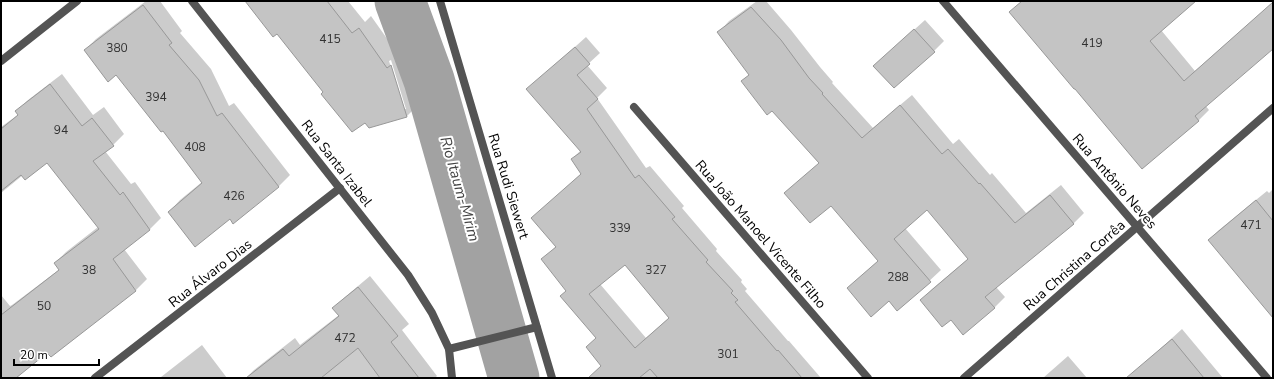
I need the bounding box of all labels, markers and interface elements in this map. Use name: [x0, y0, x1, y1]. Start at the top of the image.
house number: 415: [319, 31, 341, 47]
house number: 419: [1081, 35, 1103, 51]
house number: 380: [106, 40, 128, 56]
house number: 394: [145, 89, 167, 105]
street label: Rua Santa Izabel: [297, 116, 377, 211]
house number: 94: [54, 122, 68, 138]
street label: Rua Antônio Neves: [1068, 130, 1162, 233]
street label: Rua Rudi Siewert: [483, 131, 534, 241]
water label: Rio Itaum-Mirim: [435, 134, 485, 244]
house number: 408: [184, 139, 206, 155]
street label: Rua João Manoel Vicente Filho: [691, 156, 831, 313]
house number: 426: [223, 188, 245, 204]
street label: Rua Christina Corrêa: [1019, 216, 1129, 315]
house number: 471: [1240, 217, 1262, 233]
house number: 339: [609, 220, 631, 236]
street label: Rua Álvaro Dias: [165, 235, 256, 312]
house number: 38: [82, 262, 96, 278]
house number: 327: [645, 262, 667, 278]
house number: 288: [887, 269, 909, 285]
house number: 50: [37, 298, 51, 314]
house number: 472: [334, 330, 356, 346]
scale bar: [14, 341, 99, 367]
house number: 301: [717, 346, 739, 362]
text: 20 m: [20, 347, 48, 363]

